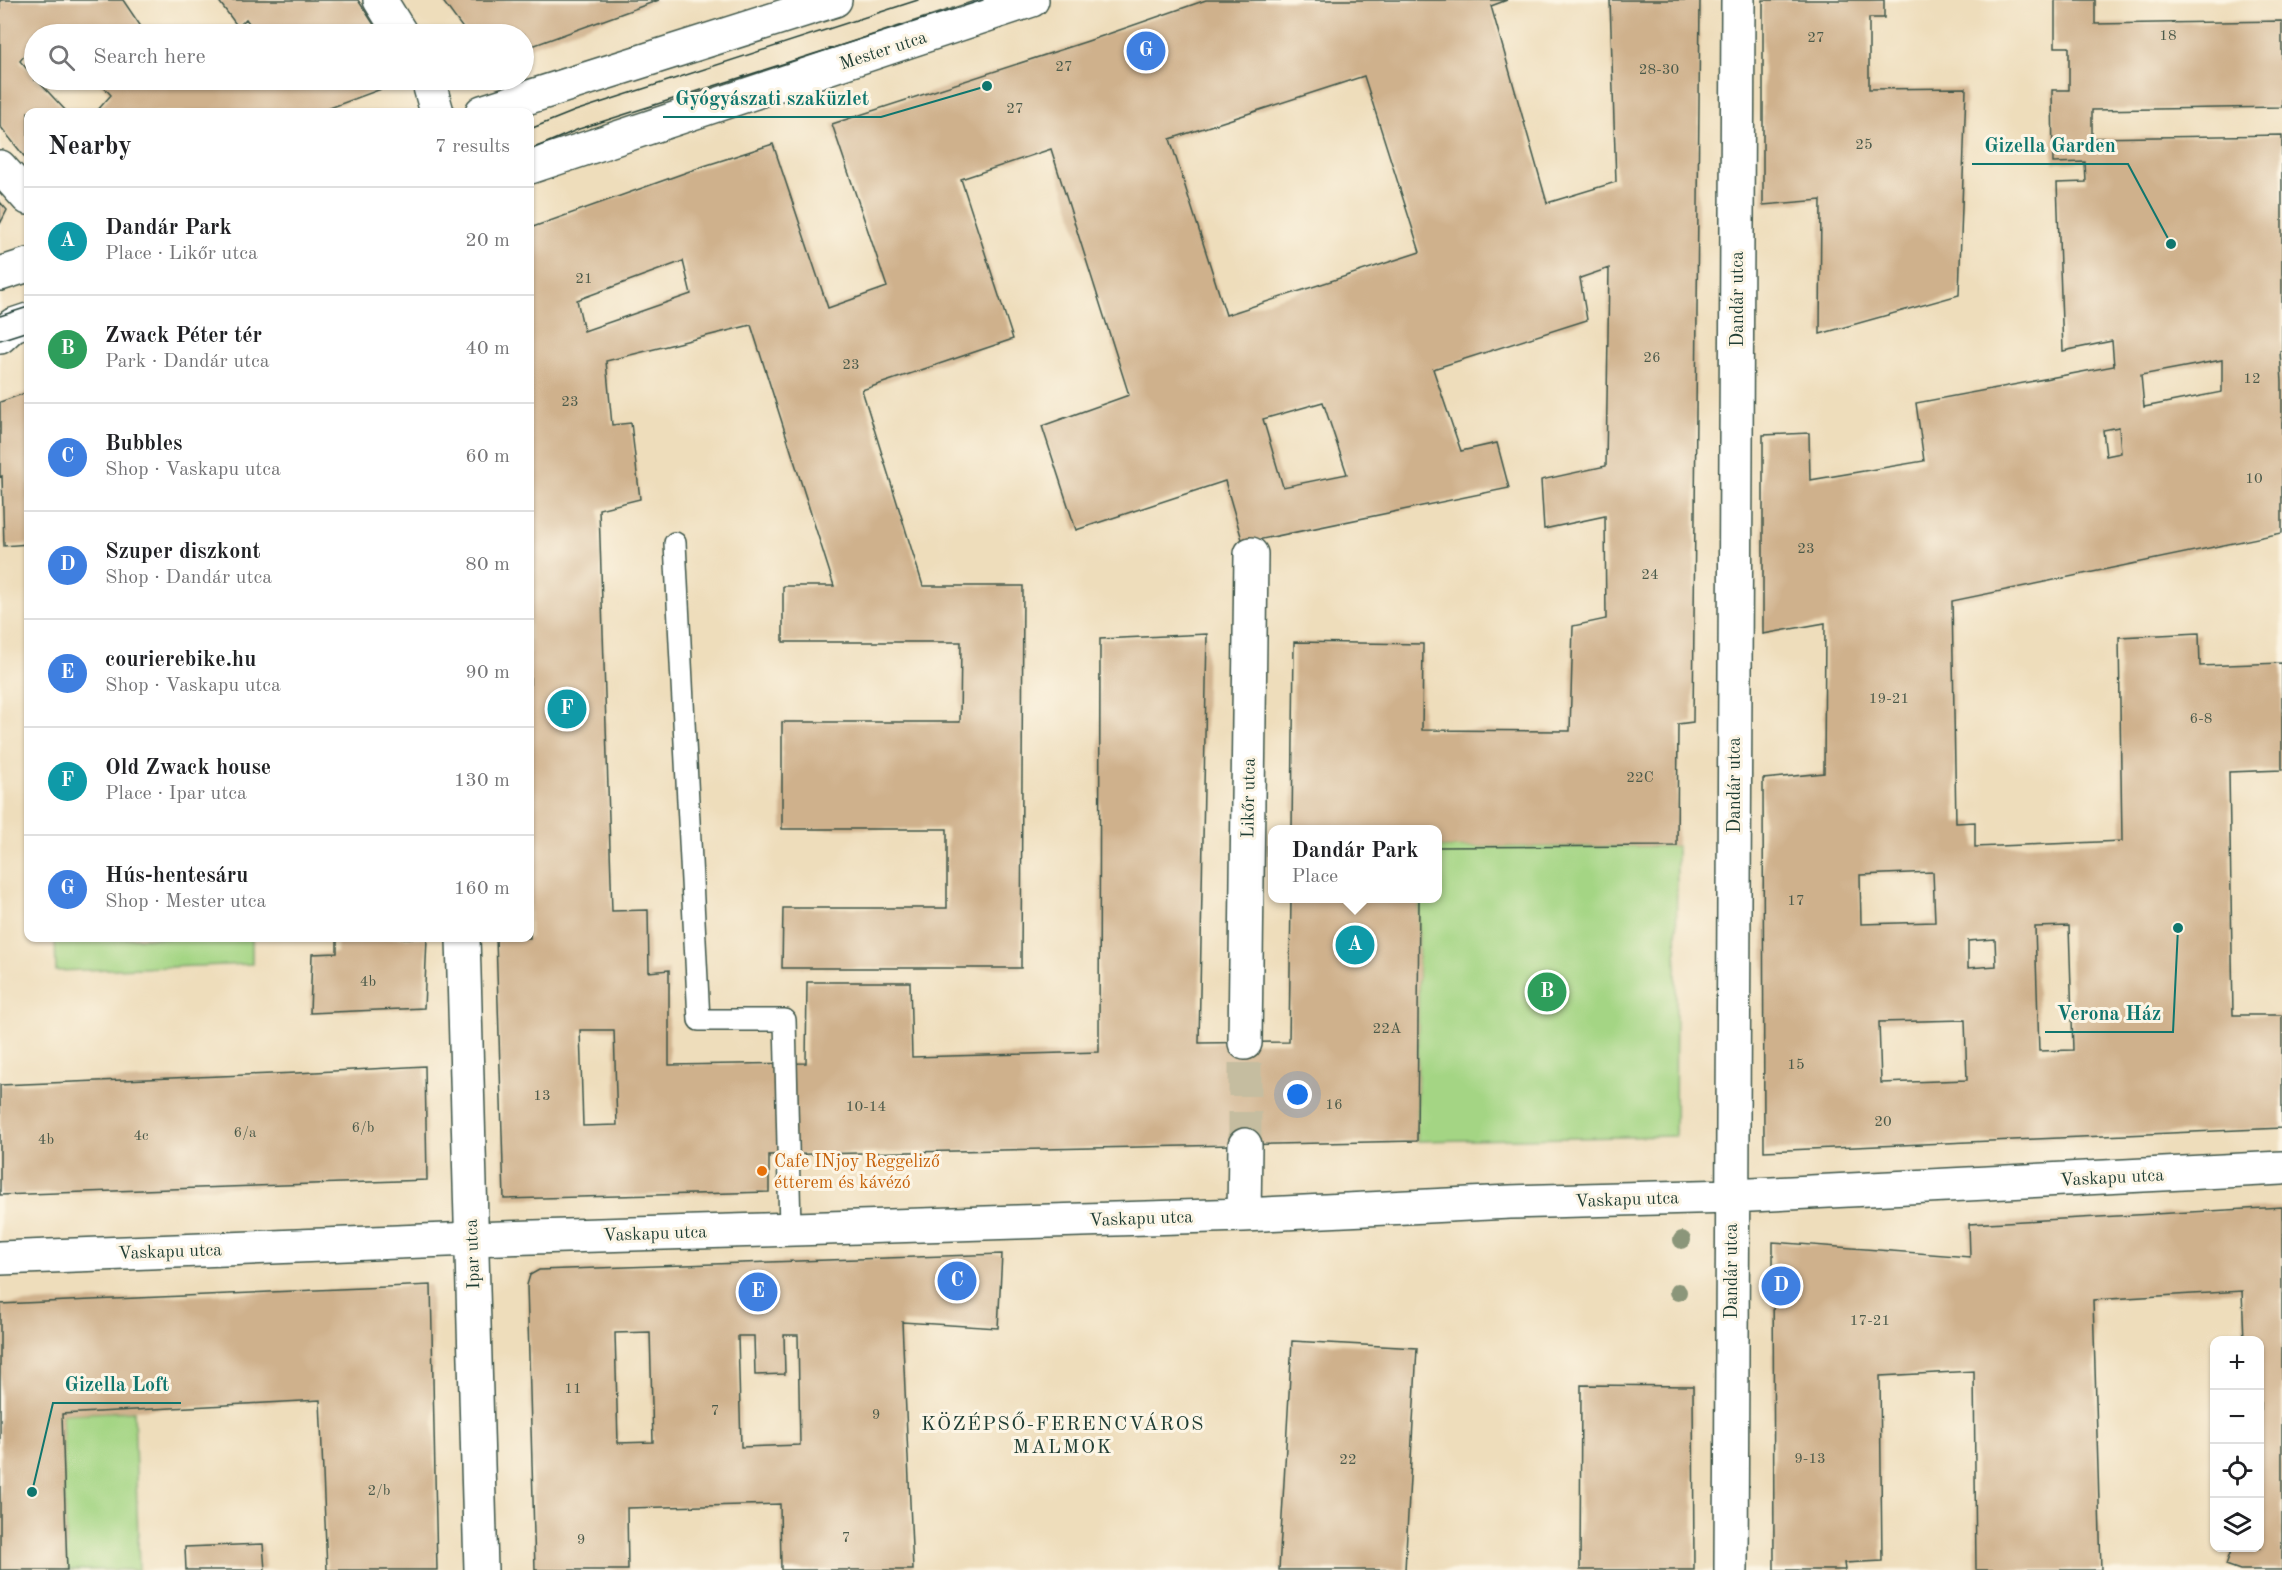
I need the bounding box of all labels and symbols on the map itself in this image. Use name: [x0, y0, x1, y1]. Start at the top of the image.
street label: Mester utca: [837, 28, 929, 74]
pin: G: [1126, 28, 1166, 74]
house number: 18: [2159, 29, 2177, 44]
house number: 27: [1807, 31, 1825, 46]
house number: 27: [1055, 60, 1073, 75]
house number: 28-30: [1639, 63, 1679, 78]
callout: Gyógyászati szaküzlet: [663, 79, 881, 117]
text: Gyógyászati szaküzlet: [675, 90, 869, 110]
house number: 27: [1006, 102, 1024, 117]
callout: Gizella Garden: [1972, 126, 2128, 164]
text: Gizella Garden: [1984, 137, 2116, 157]
house number: 25: [1855, 138, 1873, 153]
street label: Dandár utca: [1729, 251, 1747, 347]
house number: 21: [575, 272, 593, 287]
house number: 26: [1643, 351, 1661, 366]
house number: 23: [842, 358, 860, 373]
house number: 12: [2243, 372, 2261, 387]
house number: 23: [561, 395, 579, 410]
house number: 10: [2245, 472, 2263, 487]
house number: 23: [1797, 542, 1815, 557]
house number: 24: [1641, 568, 1659, 583]
pin: F: [548, 686, 586, 732]
house number: 19-21: [1869, 692, 1909, 707]
house number: 6-8: [2190, 712, 2212, 727]
street label: Dandár utca: [1726, 737, 1744, 833]
street label: Likőr utca: [1239, 758, 1259, 838]
house number: 22C: [1626, 771, 1654, 786]
house number: 17: [1787, 894, 1805, 909]
pin: A: [1336, 922, 1374, 968]
pin: B: [1528, 970, 1566, 1014]
house number: 4b: [360, 975, 376, 990]
callout: Verona Ház: [2045, 994, 2173, 1032]
text: Verona Ház: [2057, 1005, 2161, 1025]
house number: 22A: [1373, 1022, 1402, 1037]
house number: 15: [1787, 1058, 1805, 1073]
your location: [1283, 1080, 1312, 1109]
house number: 13: [533, 1089, 551, 1104]
house number: 16: [1325, 1098, 1343, 1113]
house number: 10-14: [846, 1100, 886, 1115]
house number: 20: [1874, 1115, 1892, 1130]
house number: 6/b: [351, 1121, 375, 1136]
house number: 6/a: [234, 1126, 257, 1141]
house number: 4c: [133, 1129, 149, 1144]
house number: 4b: [38, 1133, 54, 1148]
place label: Cafe INjoy Reggeliző étterem és kávézó: [774, 1153, 940, 1192]
marker: Cafe INjoy Reggeliző étterem és kávézó: [755, 1164, 769, 1178]
street label: Vaskapu utca: [2060, 1166, 2165, 1190]
street label: Vaskapu utca: [1575, 1189, 1679, 1211]
street label: Vaskapu utca: [1089, 1208, 1193, 1230]
street label: Ipar utca: [463, 1218, 483, 1289]
street label: Vaskapu utca: [603, 1223, 707, 1245]
street label: Dandár utca: [1723, 1223, 1741, 1319]
street label: Vaskapu utca: [118, 1241, 222, 1263]
pin: C: [938, 1258, 976, 1304]
pin: D: [1762, 1264, 1800, 1308]
pin: E: [738, 1270, 777, 1314]
house number: 17-21: [1850, 1314, 1890, 1329]
callout: Gizella Loft: [53, 1365, 181, 1403]
text: Gizella Loft: [65, 1376, 169, 1396]
house number: 11: [564, 1382, 582, 1397]
house number: 7: [711, 1404, 719, 1419]
house number: 9: [872, 1408, 880, 1423]
district label: KÖZÉPSŐ-FERENCVÁROS MALMOK: [921, 1411, 1205, 1458]
house number: 9-13: [1794, 1452, 1826, 1467]
house number: 22: [1339, 1453, 1357, 1468]
house number: 2/b: [367, 1484, 391, 1499]
house number: 7: [842, 1531, 850, 1546]
house number: 9: [577, 1533, 585, 1548]

